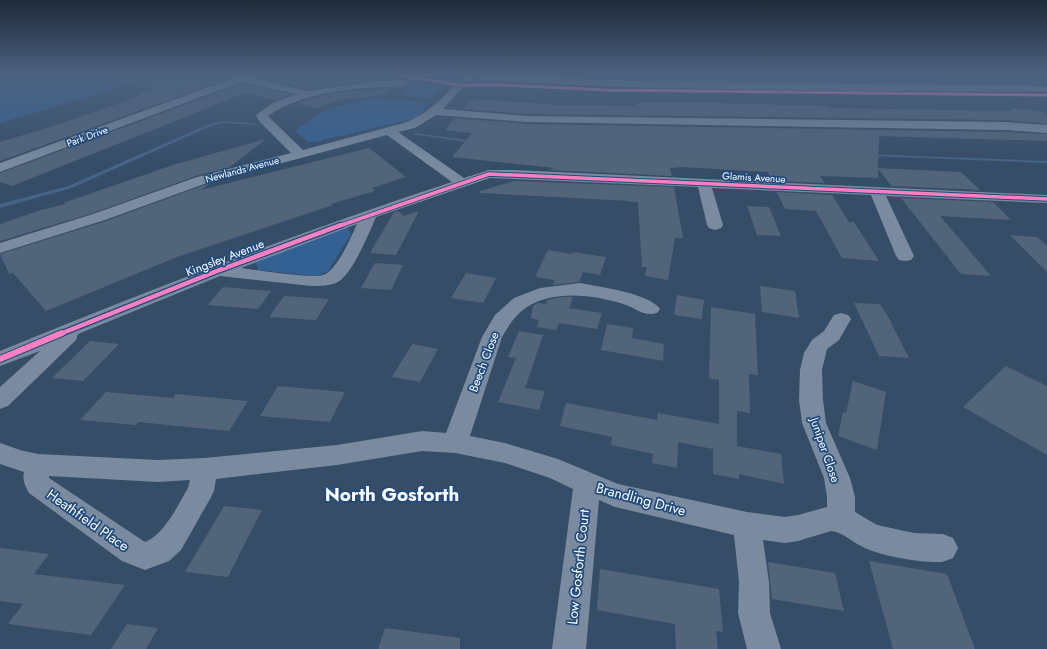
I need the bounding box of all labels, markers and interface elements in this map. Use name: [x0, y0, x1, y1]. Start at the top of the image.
street label: Park Drive: [64, 122, 110, 151]
street label: Newlands Avenue: [204, 152, 281, 187]
street label: Glamis Avenue: [722, 168, 786, 187]
street label: Kingsley Avenue: [183, 235, 267, 281]
street label: Beech Close: [464, 329, 504, 395]
street label: Juniper Close: [805, 413, 845, 485]
street label: Brandling Drive: [594, 477, 688, 521]
district label: North Gosforth: [325, 481, 459, 508]
street label: Heathfield Place: [43, 484, 133, 556]
street label: Low Gosforth Court: [562, 508, 594, 626]

